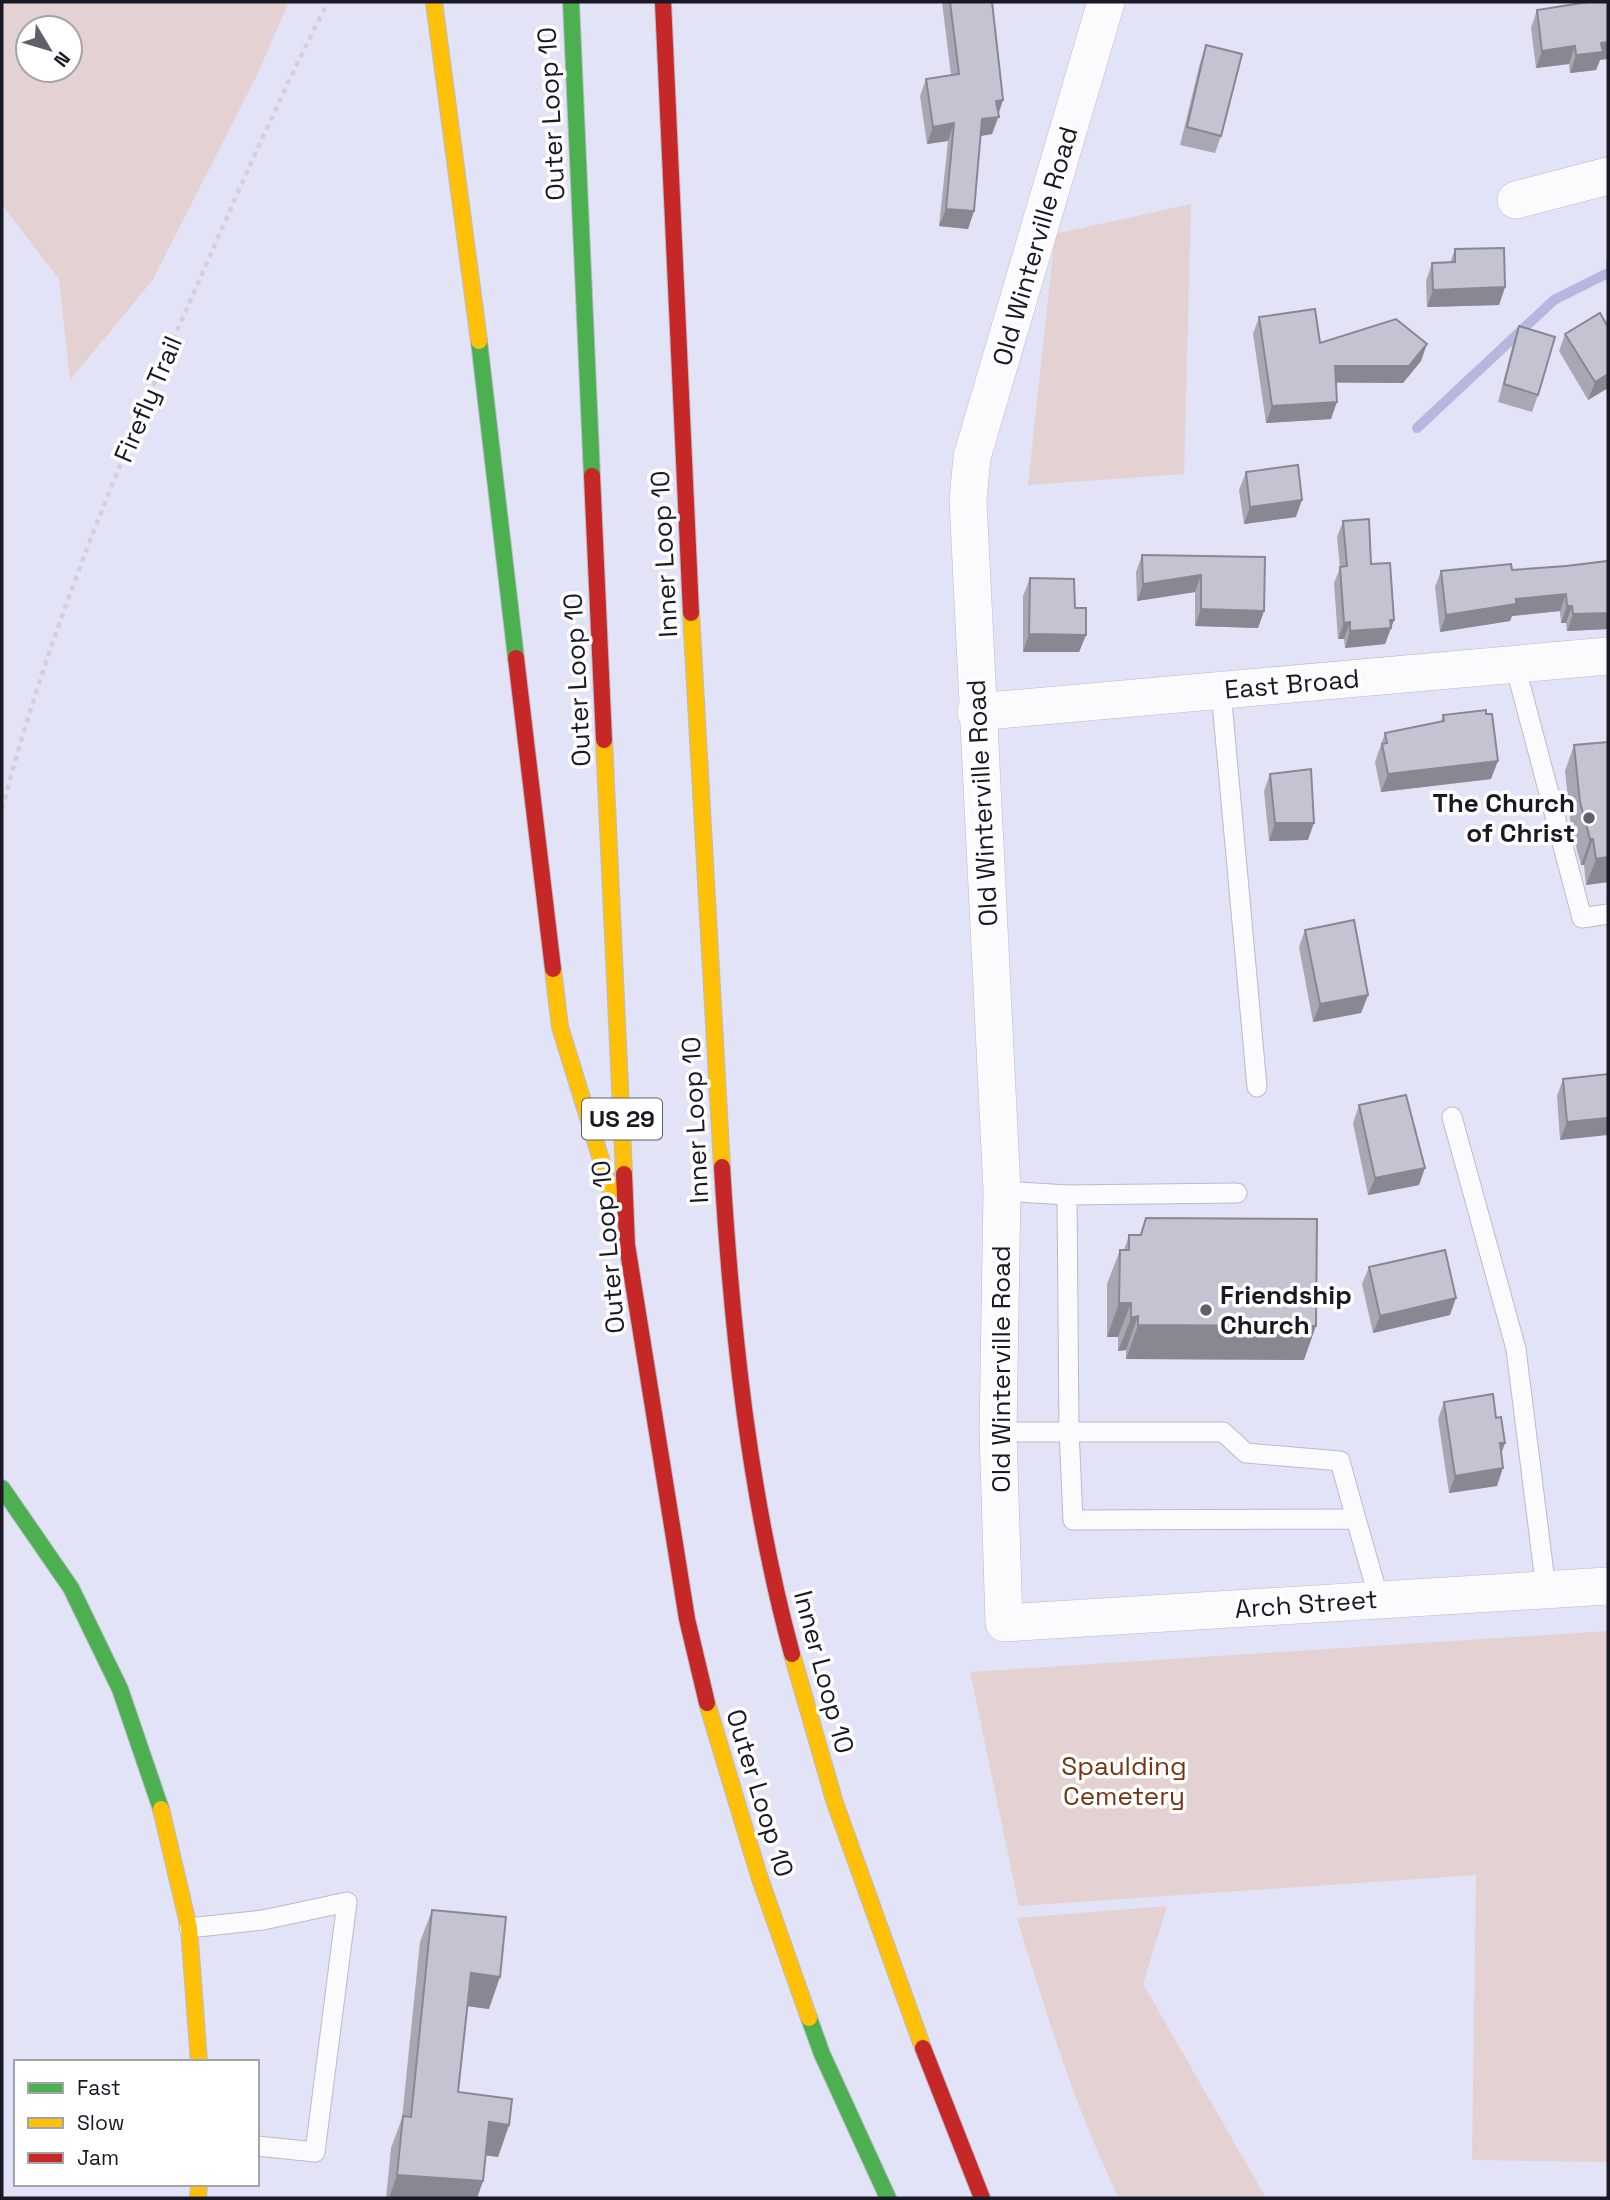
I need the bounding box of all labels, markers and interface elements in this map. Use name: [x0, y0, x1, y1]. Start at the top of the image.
north arrow: [14, 14, 84, 84]
street label: Outer Loop 10: [529, 26, 573, 202]
text: N: [48, 46, 76, 72]
street label: Old Winterville Road: [985, 122, 1085, 370]
street label: Firefly Trail: [106, 331, 190, 467]
street label: Inner Loop 10: [643, 470, 685, 638]
street label: Outer Loop 10: [555, 592, 599, 768]
street label: East Broad: [1223, 661, 1361, 707]
street label: Old Winterville Road: [959, 679, 1005, 927]
place label: The Church of Christ: [1432, 786, 1575, 850]
marker: The Church of Christ: [1581, 810, 1597, 826]
street label: Inner Loop 10: [674, 1036, 716, 1204]
road number: US 29: [582, 1098, 662, 1140]
street label: Outer Loop 10: [583, 1159, 633, 1335]
street label: Old Winterville Road: [984, 1245, 1018, 1493]
place label: Friendship Church: [1220, 1278, 1352, 1342]
marker: Friendship Church: [1198, 1302, 1214, 1318]
street label: Arch Street: [1233, 1582, 1379, 1626]
street label: Inner Loop 10: [786, 1587, 862, 1757]
street label: Outer Loop 10: [718, 1705, 802, 1881]
park label: Spaulding Cemetery: [1061, 1749, 1187, 1813]
legend: [14, 2060, 259, 2186]
text: Fast: [77, 2074, 121, 2101]
text: Slow: [77, 2109, 125, 2136]
text: Jam: [77, 2144, 119, 2171]

